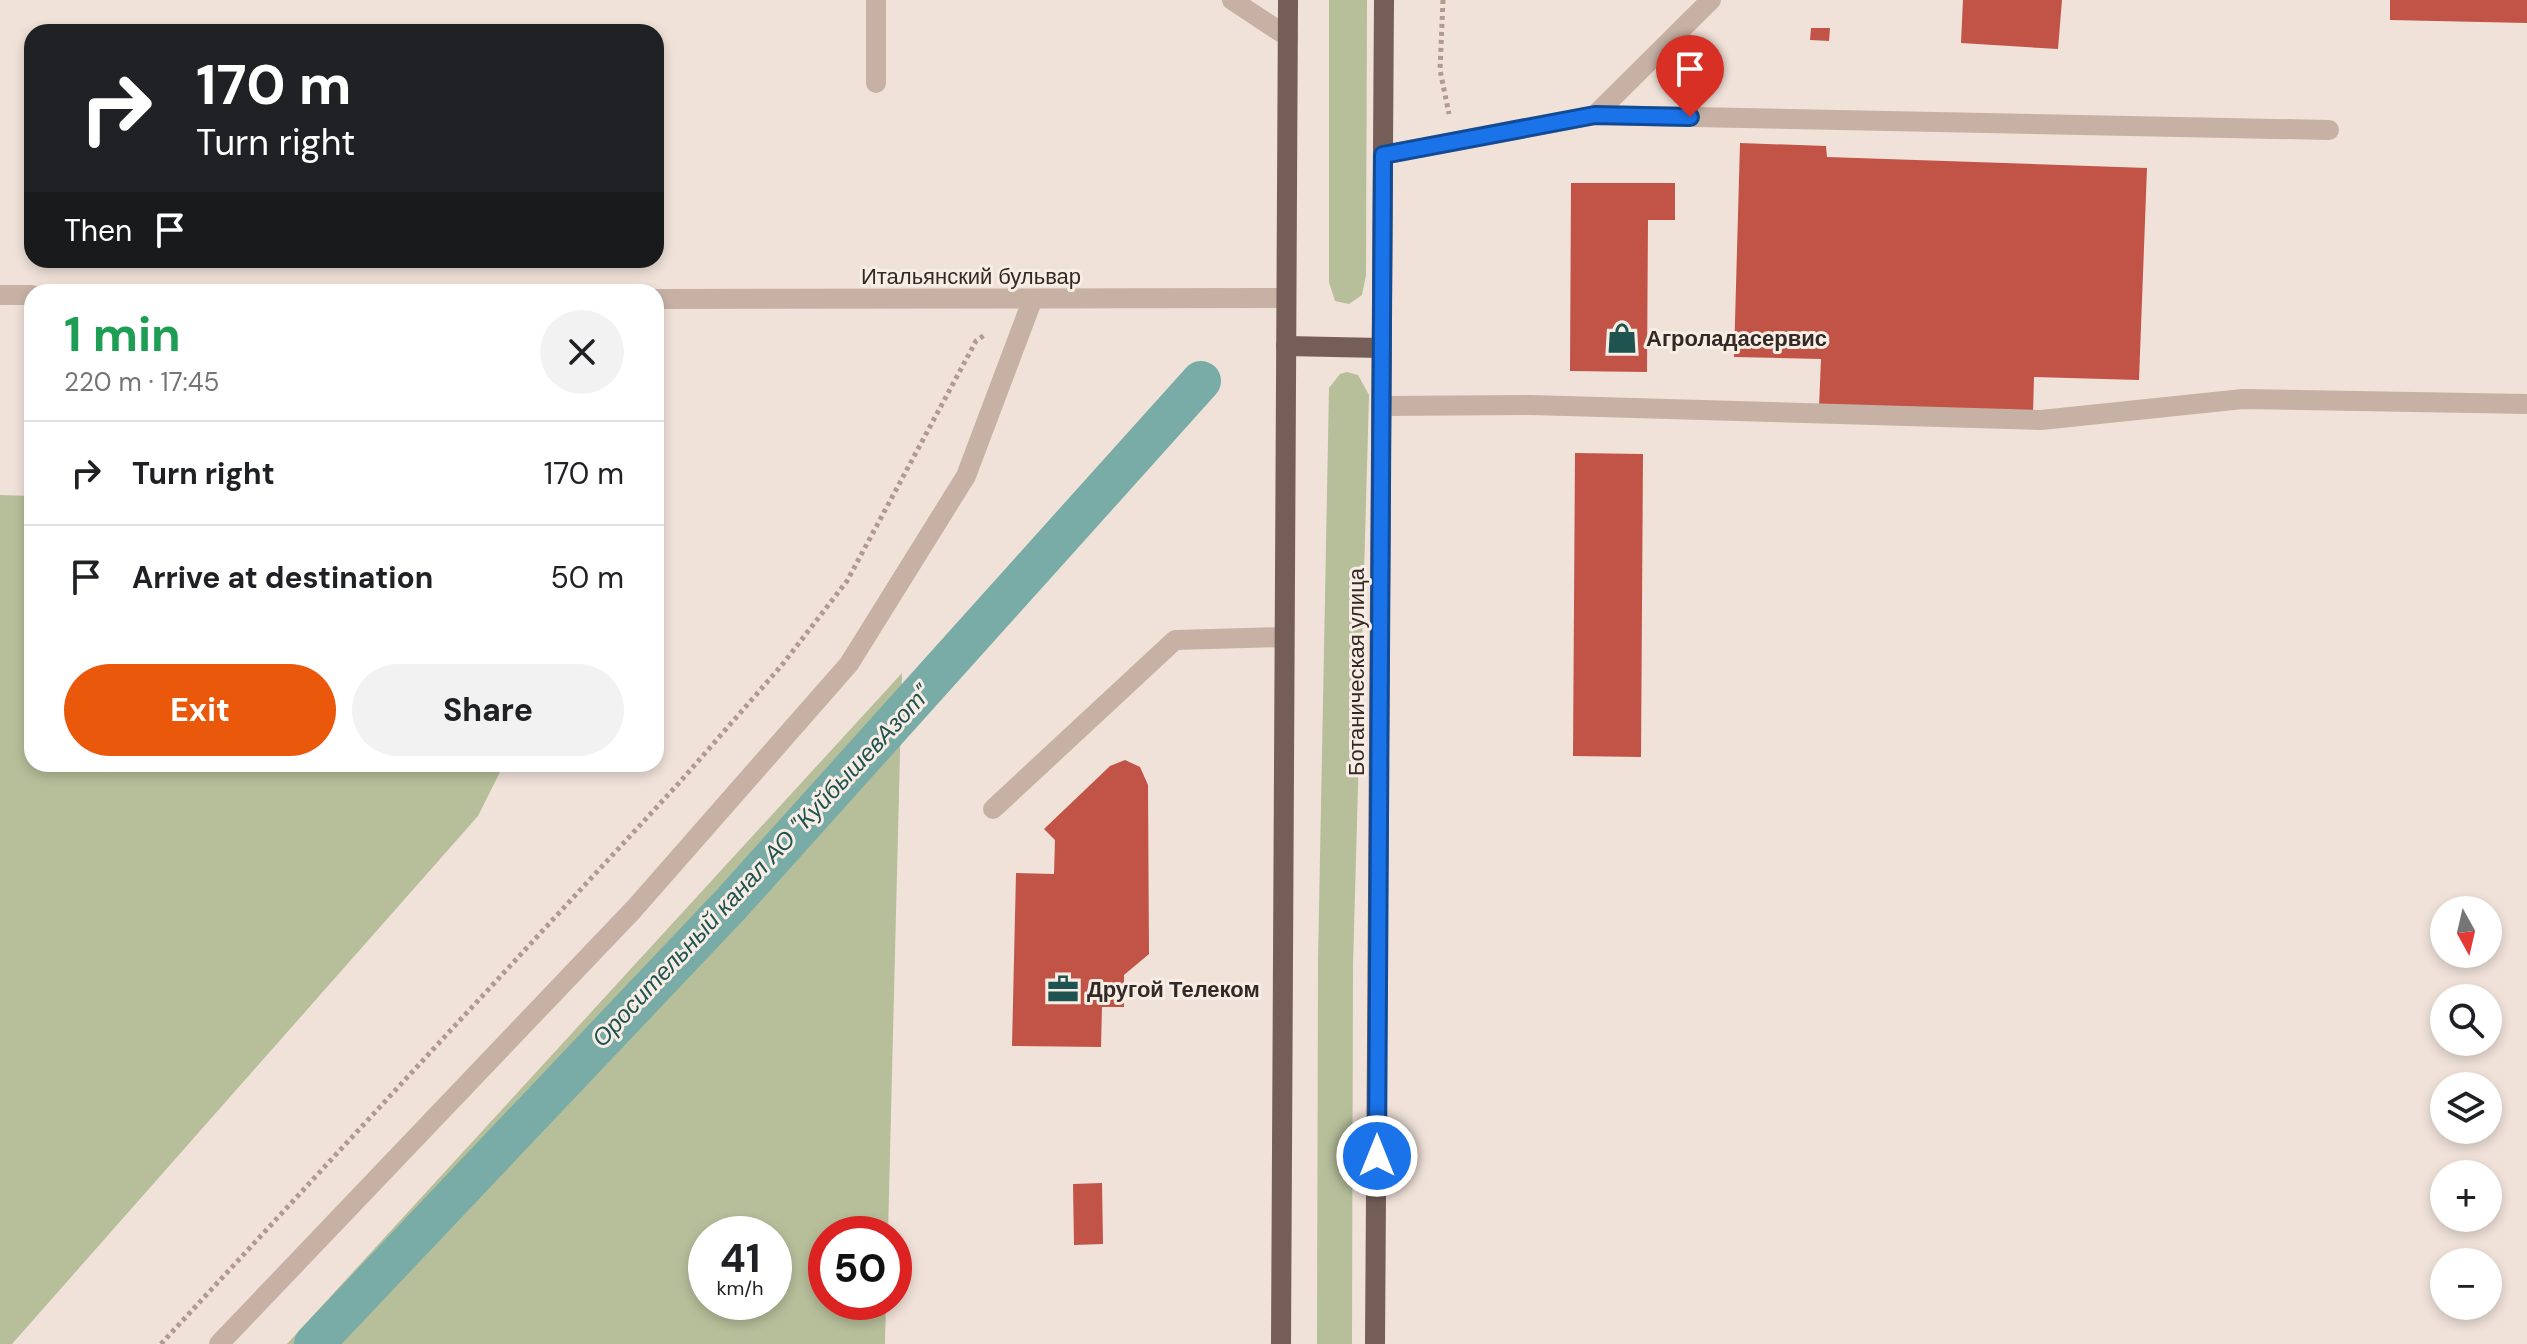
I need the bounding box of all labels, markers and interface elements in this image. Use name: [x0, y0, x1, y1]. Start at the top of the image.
pin: [1656, 35, 1724, 117]
icon: arrive: [1668, 47, 1712, 91]
text: 170 m: [196, 48, 351, 121]
icon: right: [64, 56, 168, 160]
text: Turn right: [196, 119, 355, 166]
icon: arrive: [148, 208, 192, 252]
text: Then: [64, 211, 132, 250]
street label: Итальянский бульвар: [861, 262, 1081, 291]
text: 1 min: [64, 303, 181, 366]
button: close: [540, 310, 624, 394]
shop icon: Агроладасервис: [1605, 321, 1639, 355]
place label: Агроладасервис: [1646, 324, 1827, 353]
text: 220 m · 17:45: [64, 365, 219, 399]
icon: right: [64, 451, 108, 495]
text: Turn right: [132, 454, 275, 493]
text: 170 m: [544, 454, 624, 493]
icon: arrive: [64, 555, 108, 599]
text: Arrive at destination: [132, 558, 433, 597]
text: 50 m: [550, 558, 624, 597]
street label: Ботаническая улица: [1342, 567, 1371, 776]
button: Exit: [64, 664, 336, 756]
button: Share: [352, 664, 624, 756]
water label: Оросительный канал АО "КуйбышевАзот": [585, 678, 938, 1053]
north arrow: [2430, 896, 2502, 968]
map controls: [2430, 896, 2502, 1320]
office icon: Другой Телеком: [1046, 972, 1080, 1006]
place label: Другой Телеком: [1087, 975, 1260, 1004]
button: search: [2430, 984, 2502, 1056]
button: layers: [2430, 1072, 2502, 1144]
position arrow: [1335, 1114, 1419, 1198]
button: +: [2430, 1160, 2502, 1232]
speed limit sign: 50: [808, 1216, 912, 1320]
text: 41: [720, 1232, 760, 1284]
button: −: [2430, 1248, 2502, 1320]
text: km/h: [716, 1275, 764, 1301]

